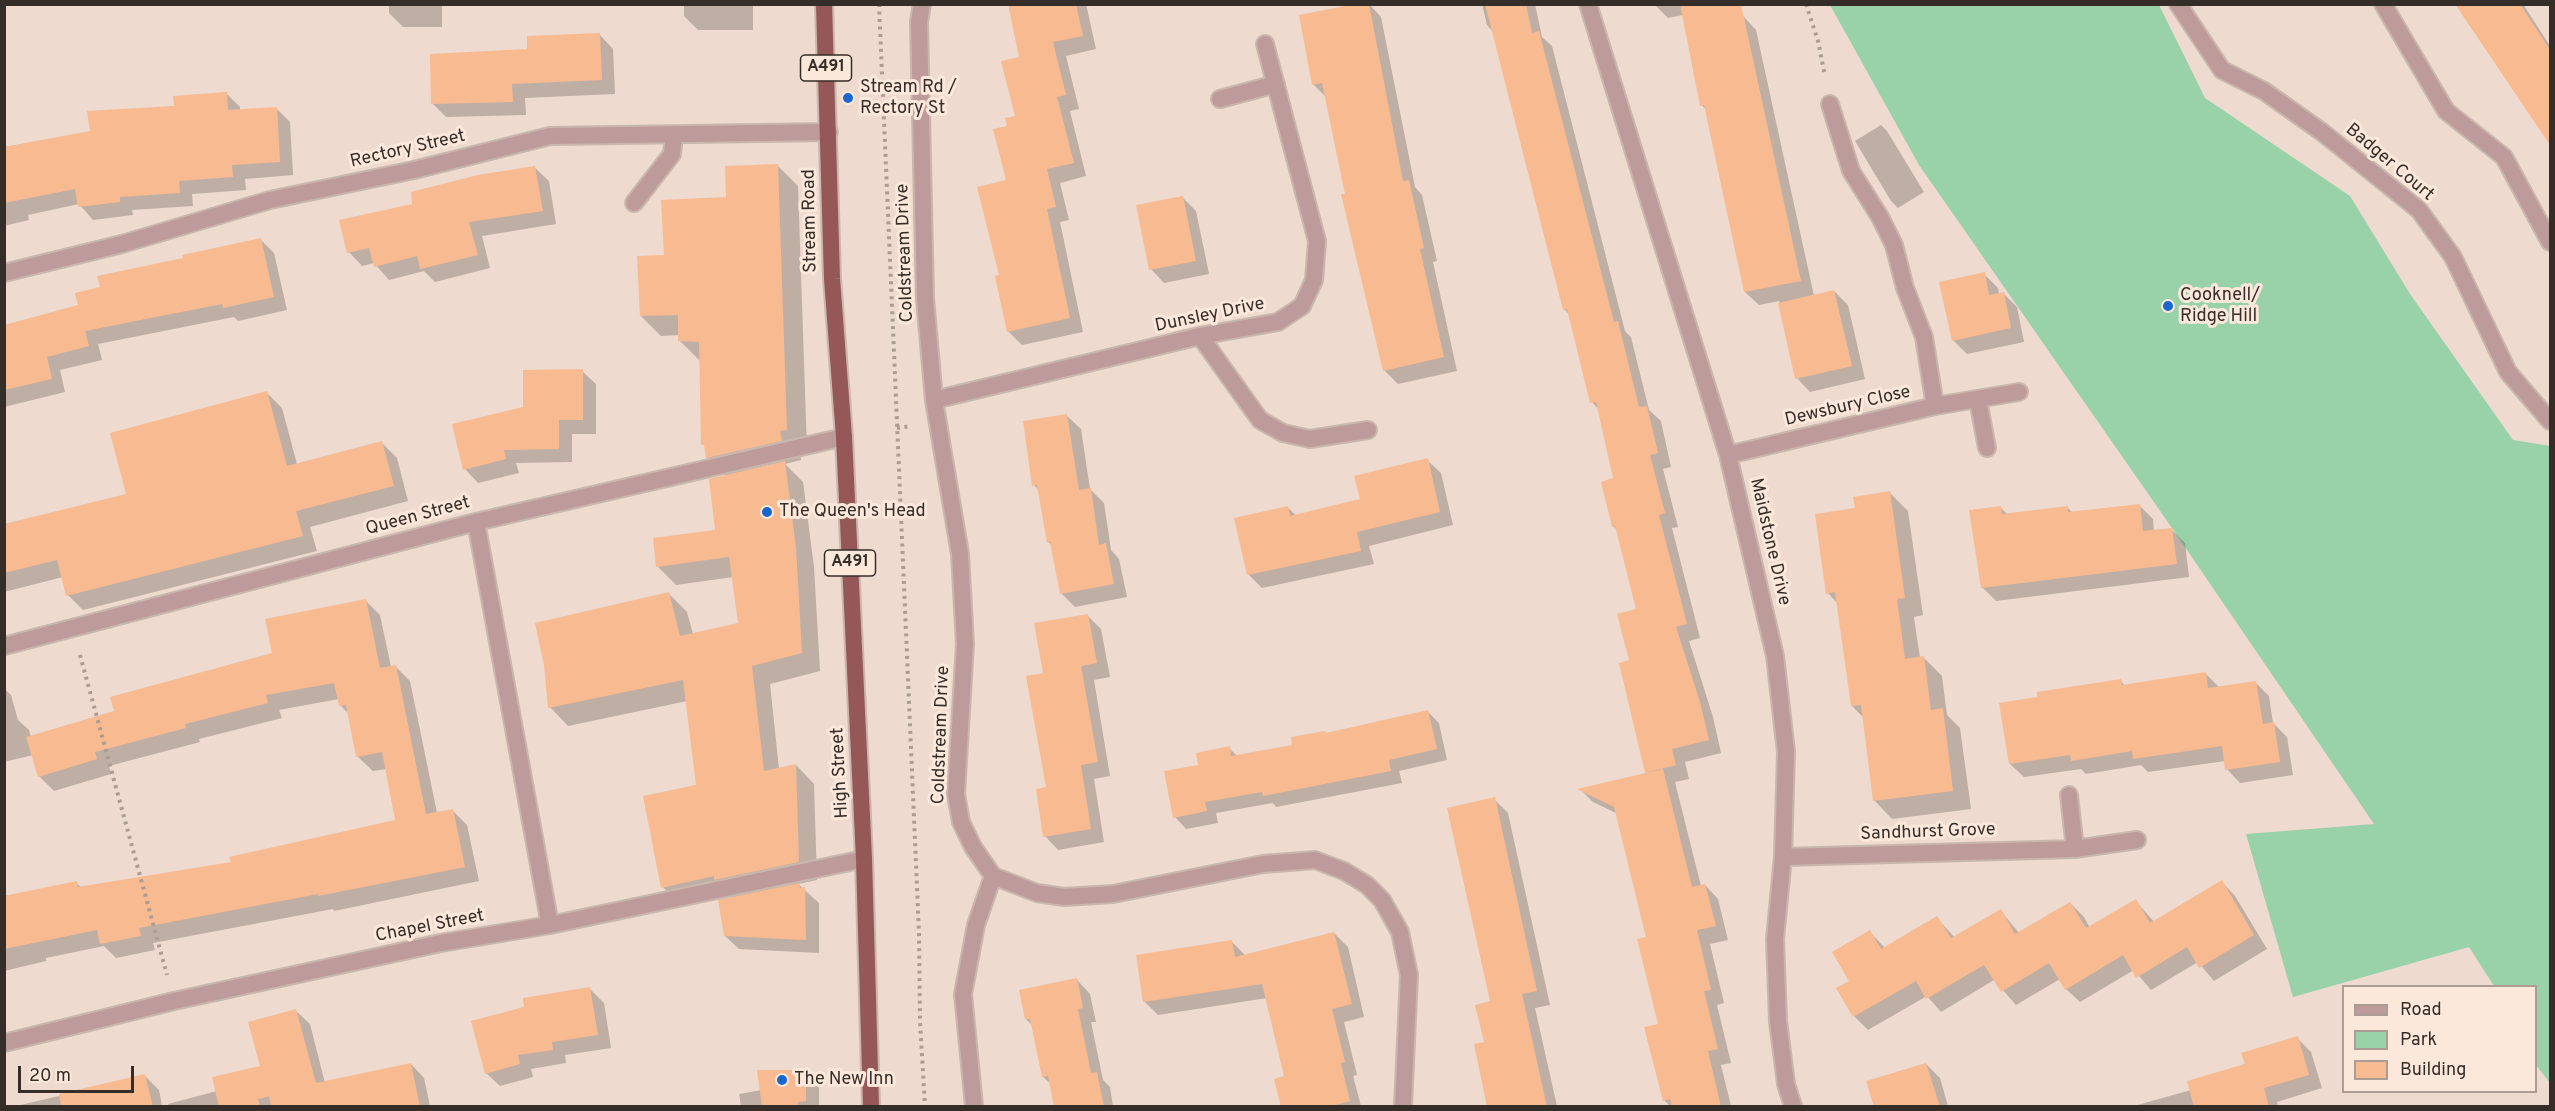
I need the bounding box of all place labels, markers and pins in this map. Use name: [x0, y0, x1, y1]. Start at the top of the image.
place label: Stream Rd / Rectory St: [860, 77, 957, 119]
marker: Stream Rd / Rectory St: [841, 91, 855, 105]
place label: Cooknell/ Ridge Hill: [2180, 285, 2260, 328]
marker: Cooknell/ Ridge Hill: [2161, 299, 2175, 313]
place label: The Queen's Head: [779, 501, 926, 523]
marker: The Queen's Head: [760, 505, 774, 519]
place label: The New Inn: [794, 1069, 894, 1091]
marker: The New Inn: [775, 1073, 789, 1087]

